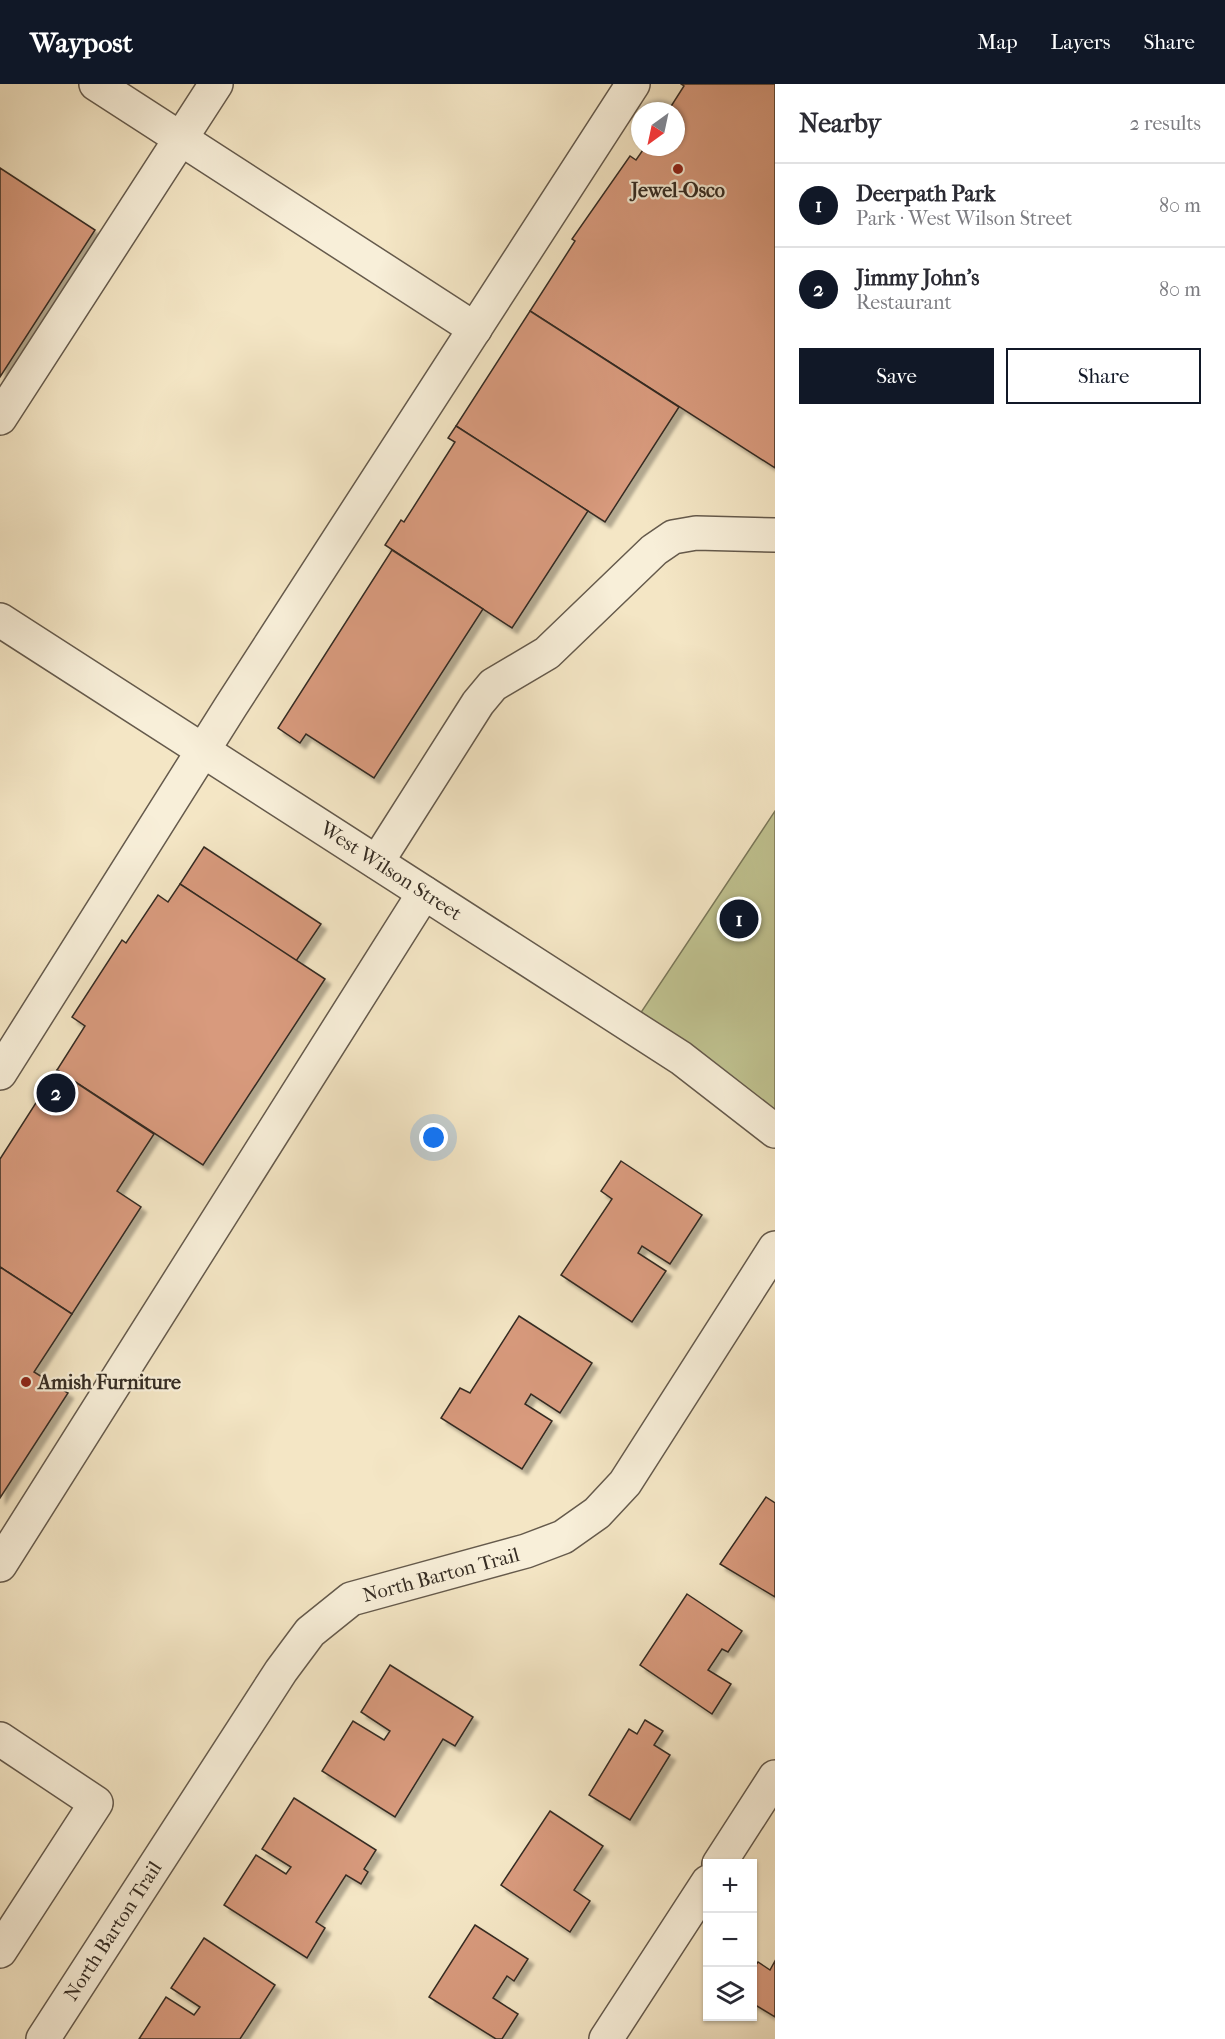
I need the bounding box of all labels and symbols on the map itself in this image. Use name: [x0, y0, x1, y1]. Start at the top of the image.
north arrow: [631, 102, 685, 156]
marker: Jewel-Osco: [671, 162, 685, 176]
place label: Jewel-Osco: [629, 179, 725, 202]
street label: West Wilson Street: [315, 816, 466, 925]
pin: 1: [720, 896, 758, 942]
pin: 2: [36, 1070, 76, 1116]
your location: [419, 1123, 448, 1152]
place label: Amish Furniture: [36, 1371, 181, 1394]
marker: Amish Furniture: [19, 1375, 33, 1389]
street label: North Barton Trail: [360, 1543, 522, 1607]
street label: North Barton Trail: [59, 1857, 167, 2005]

